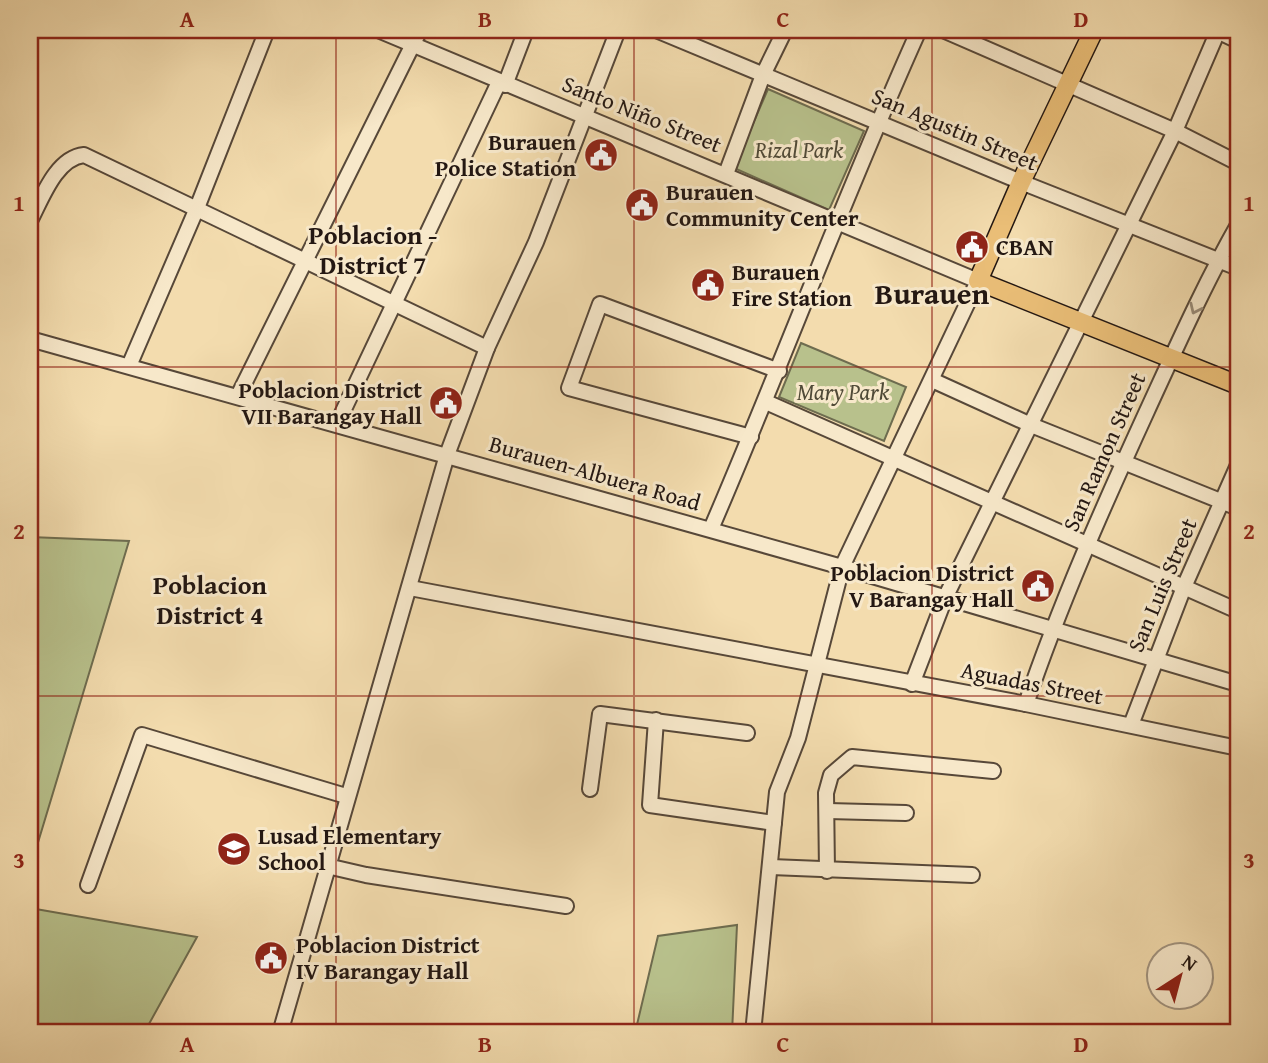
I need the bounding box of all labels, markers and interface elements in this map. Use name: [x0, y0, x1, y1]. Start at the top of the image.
text: A: [180, 2, 195, 35]
text: B: [478, 2, 492, 35]
text: C: [776, 2, 790, 35]
text: D: [1074, 2, 1089, 35]
street label: Santo Niño Street: [557, 67, 727, 161]
street label: San Agustin Street: [867, 79, 1043, 178]
place label: Burauen Police Station: [435, 125, 576, 184]
park label: Rizal Park: [754, 133, 844, 166]
public building icon: Burauen Police Station: [582, 136, 620, 174]
place label: Burauen Community Center: [666, 175, 859, 234]
text: 1: [13, 186, 25, 219]
public building icon: Burauen Community Center: [623, 186, 661, 224]
text: 1: [1243, 186, 1255, 219]
district label: Poblacion - District 7: [309, 215, 437, 284]
public building icon: CBAN: [953, 228, 991, 266]
place label: CBAN: [996, 230, 1053, 263]
place label: Burauen Fire Station: [732, 255, 852, 314]
public building icon: Burauen Fire Station: [689, 266, 727, 304]
district label: Burauen: [875, 271, 989, 315]
one-way arrow: [1189, 302, 1203, 314]
street label: San Ramon Street: [1054, 367, 1153, 537]
place label: Poblacion District VII Barangay Hall: [239, 373, 422, 432]
park label: Mary Park: [797, 375, 890, 408]
public building icon: Poblacion District VII Barangay Hall: [427, 384, 465, 422]
street label: Burauen-Albuera Road: [486, 427, 705, 519]
street label: San Luis Street: [1118, 513, 1205, 657]
text: 2: [13, 514, 25, 547]
text: 2: [1243, 514, 1255, 547]
place label: Poblacion District V Barangay Hall: [831, 556, 1014, 615]
district label: Poblacion District 4: [153, 565, 268, 634]
public building icon: Poblacion District V Barangay Hall: [1019, 567, 1057, 605]
street label: Aguadas Street: [958, 653, 1106, 712]
place label: Lusad Elementary School: [258, 819, 441, 878]
school or university icon: Lusad Elementary School: [215, 830, 253, 868]
text: 3: [13, 843, 25, 876]
text: 3: [1243, 843, 1255, 876]
place label: Poblacion District IV Barangay Hall: [296, 928, 480, 987]
public building icon: Poblacion District IV Barangay Hall: [252, 939, 290, 977]
north arrow: [1146, 940, 1216, 1010]
text: N: [1177, 947, 1204, 977]
text: A: [180, 1027, 195, 1060]
text: B: [478, 1027, 492, 1060]
text: C: [776, 1027, 790, 1060]
text: D: [1074, 1027, 1089, 1060]

